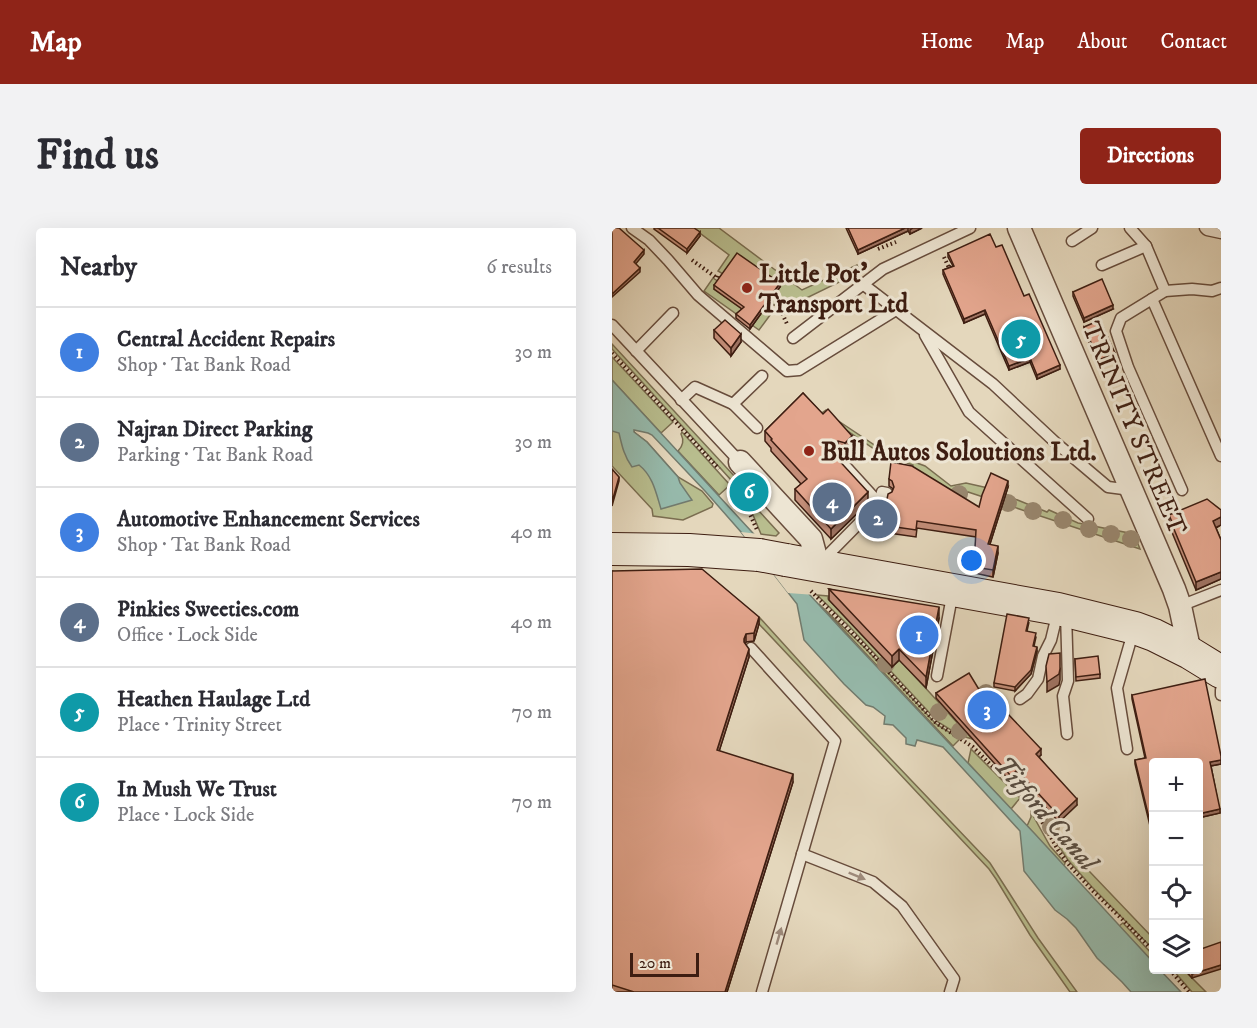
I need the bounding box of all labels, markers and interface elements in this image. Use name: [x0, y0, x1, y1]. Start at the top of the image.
text: Map: [30, 25, 82, 60]
text: Home: [921, 29, 973, 55]
text: Map: [1006, 29, 1044, 55]
text: About: [1077, 29, 1128, 55]
text: Contact: [1161, 29, 1227, 55]
button: Directions: [1080, 128, 1221, 184]
text: Find us: [36, 130, 159, 182]
text: Nearby: [60, 251, 137, 284]
text: 6 results: [486, 255, 552, 280]
place label: Little Pot' Transport Ltd: [758, 258, 909, 321]
marker: Little Pot' Transport Ltd: [740, 281, 754, 295]
pin: 5: [1002, 316, 1040, 362]
street label: TRINITY STREET: [1074, 317, 1194, 540]
text: Central Accident Repairs: [117, 326, 335, 353]
text: 1: [76, 340, 83, 365]
text: 30 m: [514, 340, 552, 365]
text: Shop · Tat Bank Road: [117, 353, 291, 378]
text: Najran Direct Parking: [117, 416, 312, 443]
text: 2: [75, 430, 84, 455]
text: 30 m: [514, 430, 552, 455]
place label: Bull Autos Soloutions Ltd.: [821, 436, 1097, 469]
text: Parking · Tat Bank Road: [117, 443, 313, 468]
marker: Bull Autos Soloutions Ltd.: [802, 444, 816, 458]
pin: 6: [730, 470, 768, 514]
pin: 4: [812, 480, 852, 524]
pin: 2: [858, 496, 898, 542]
text: Automotive Enhancement Services: [117, 506, 420, 533]
text: 3: [76, 520, 83, 545]
text: 40 m: [510, 520, 552, 545]
text: Shop · Tat Bank Road: [117, 533, 291, 558]
your location: [957, 546, 986, 575]
text: Pinkies Sweeties.com: [117, 596, 299, 623]
text: 4: [74, 610, 85, 635]
text: 40 m: [510, 610, 552, 635]
pin: 1: [900, 612, 938, 658]
text: Office · Lock Side: [117, 623, 258, 648]
text: Heathen Haulage Ltd: [117, 686, 310, 713]
pin: 3: [968, 688, 1006, 732]
text: 5: [75, 700, 84, 725]
text: 70 m: [511, 700, 552, 725]
text: Place · Trinity Street: [117, 713, 282, 738]
water label: Titford Canal: [986, 749, 1107, 881]
map controls: [1149, 758, 1203, 974]
button: +: [1149, 758, 1203, 812]
text: In Mush We Trust: [117, 776, 277, 803]
text: 6: [74, 790, 85, 815]
text: 70 m: [511, 790, 552, 815]
text: Place · Lock Side: [117, 803, 254, 828]
button: −: [1149, 812, 1203, 866]
button: locate: [1149, 866, 1203, 920]
one-way arrow: [848, 871, 866, 881]
button: layers: [1149, 920, 1203, 974]
one-way arrow: [775, 927, 784, 945]
scale bar: [630, 950, 699, 978]
text: 20 m: [639, 953, 671, 973]

